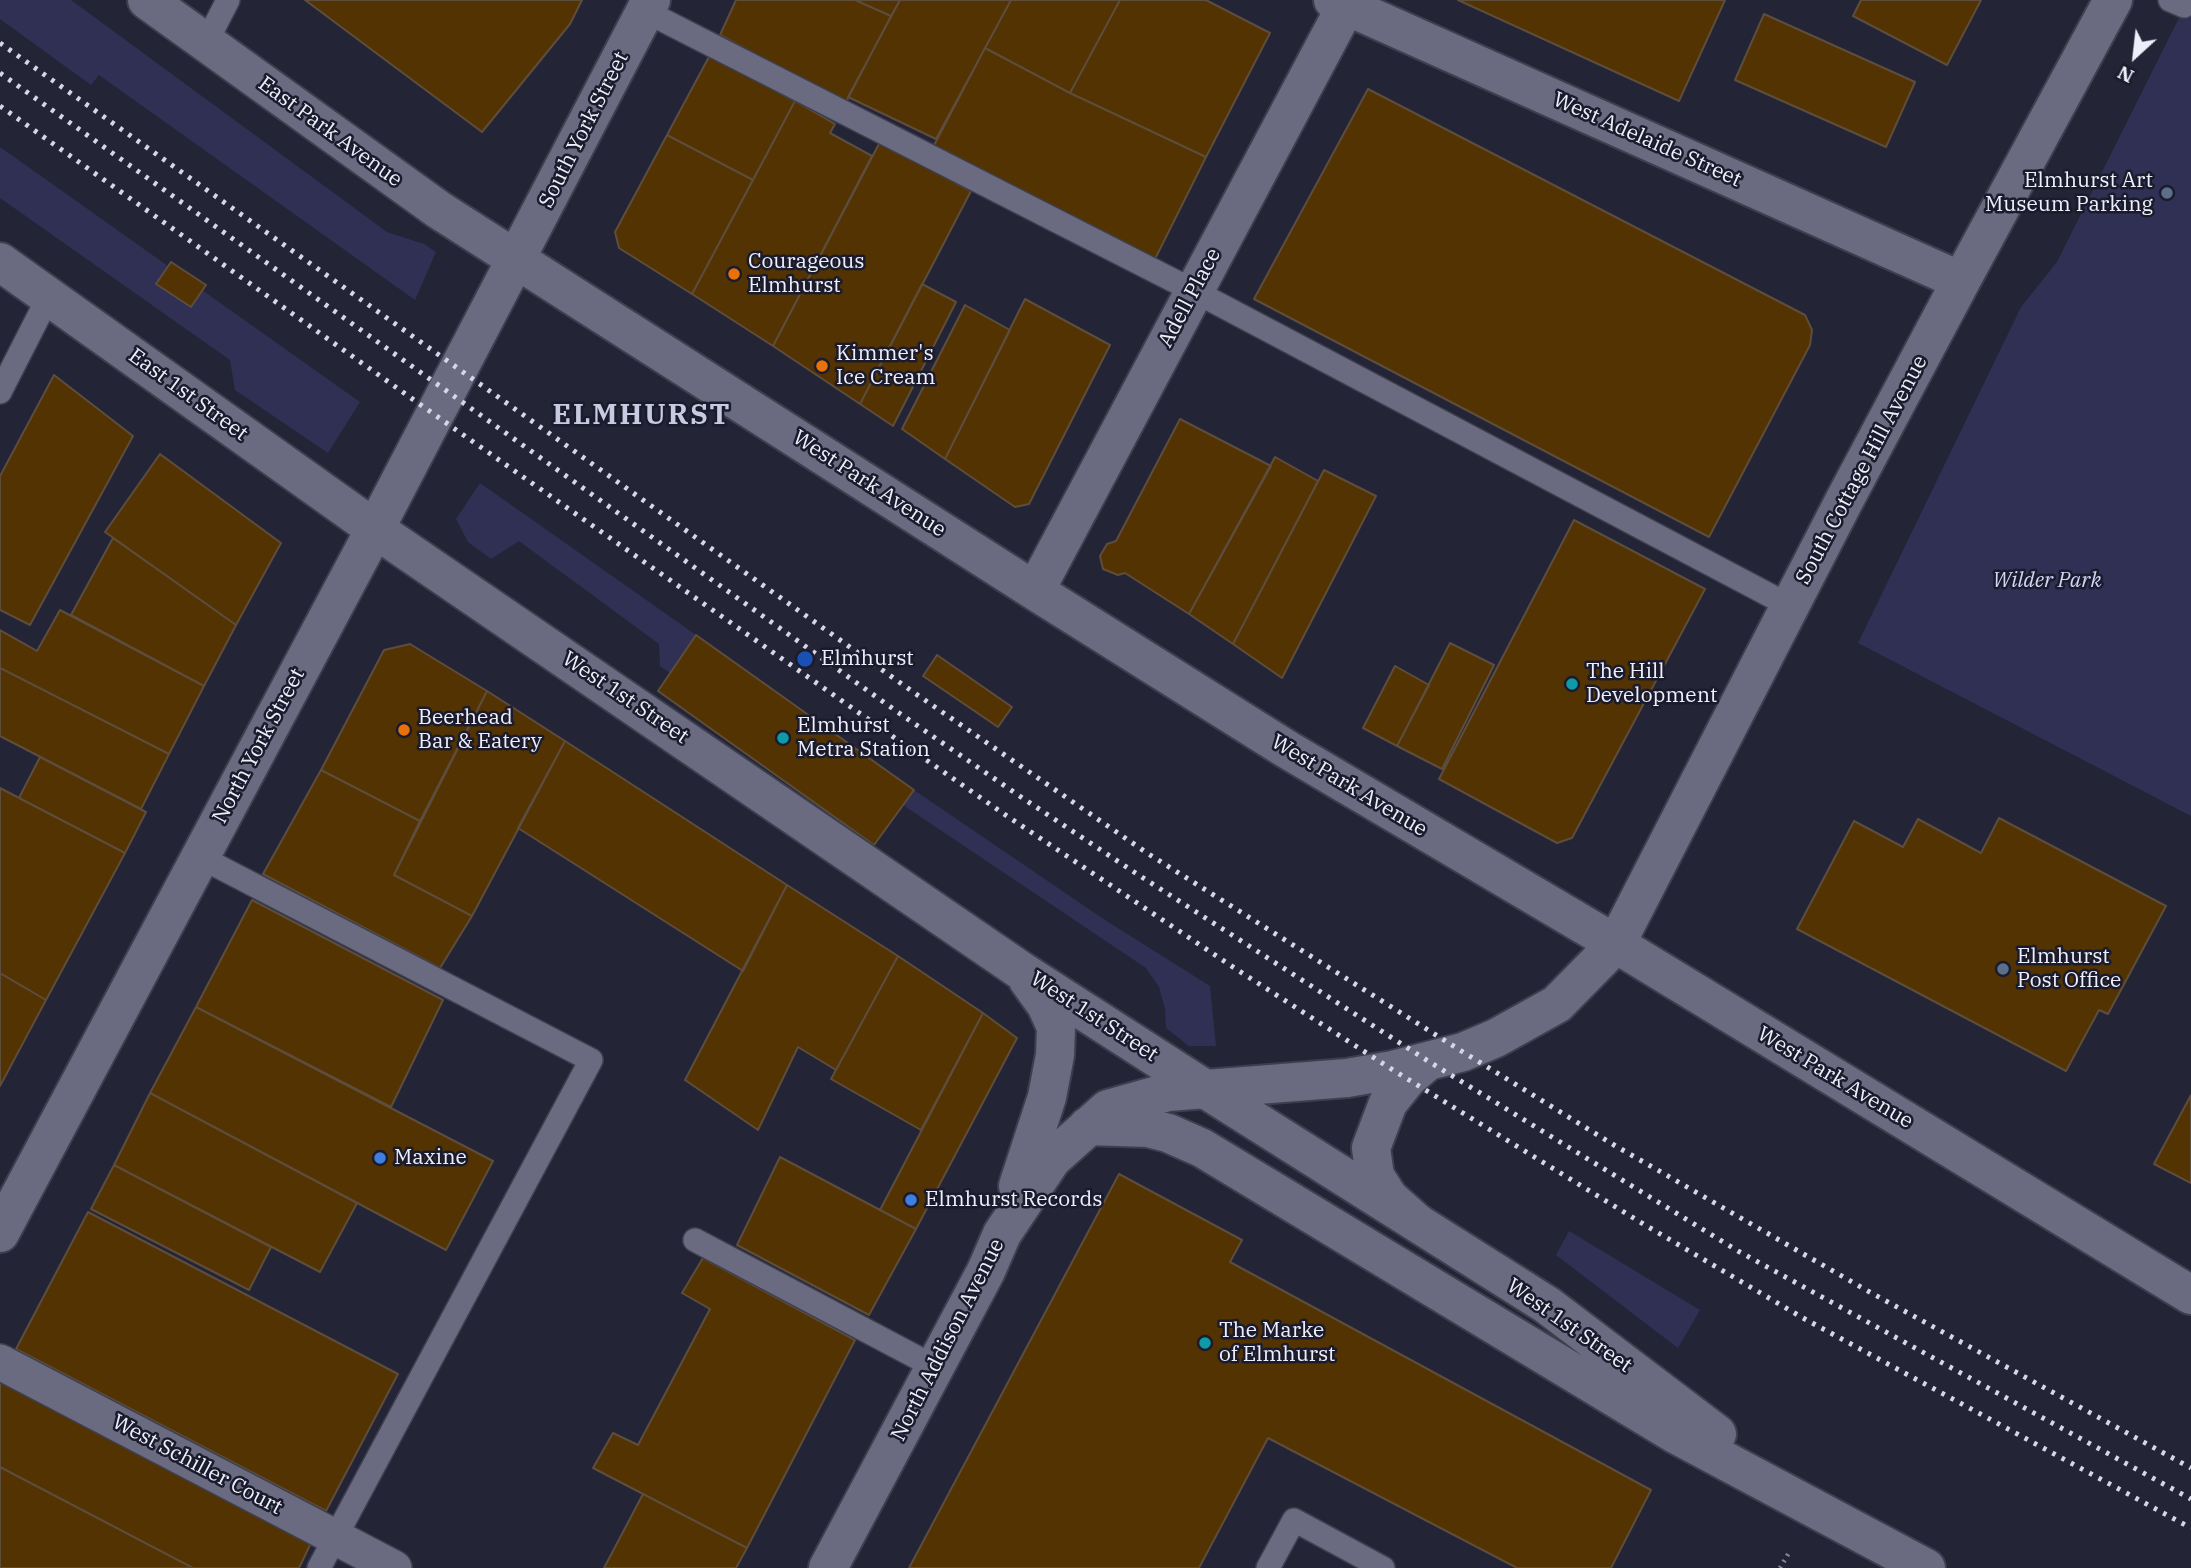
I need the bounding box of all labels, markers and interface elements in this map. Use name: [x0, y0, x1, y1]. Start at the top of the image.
north arrow: [2100, 21, 2170, 91]
street label: South York Street: [534, 48, 634, 212]
text: N: [2113, 61, 2138, 89]
street label: East Park Avenue: [253, 71, 407, 193]
street label: West Adelaide Street: [1549, 87, 1745, 193]
place label: Elmhurst Art Museum Parking: [1985, 168, 2153, 218]
marker: Elmhurst Art Museum Parking: [2159, 185, 2175, 201]
street label: Adell Place: [1153, 244, 1227, 352]
place label: Courageous Elmhurst: [748, 249, 865, 299]
marker: Courageous Elmhurst: [726, 266, 742, 282]
place label: Kimmer's Ice Cream: [836, 341, 936, 391]
street label: East 1st Street: [123, 343, 253, 447]
street label: South Cottage Hill Avenue: [1791, 351, 1933, 589]
marker: Kimmer's Ice Cream: [814, 358, 830, 374]
district label: ELMHURST: [554, 399, 730, 433]
street label: West Park Avenue: [788, 425, 950, 543]
park label: Wilder Park: [1992, 568, 2102, 594]
street label: West 1st Street: [557, 646, 693, 750]
place label: Elmhurst: [821, 646, 914, 672]
marker: Elmhurst: [795, 649, 815, 669]
place label: The Hill Development: [1586, 659, 1717, 709]
street label: North York Street: [207, 664, 311, 828]
marker: The Hill Development: [1564, 676, 1580, 692]
place label: Beerhead Bar & Eatery: [418, 705, 542, 755]
place label: Elmhurst Metra Station: [797, 713, 930, 763]
marker: Beerhead Bar & Eatery: [396, 722, 412, 738]
street label: West Park Avenue: [1266, 729, 1432, 843]
marker: Elmhurst Metra Station: [775, 730, 791, 746]
place label: Elmhurst Post Office: [2017, 944, 2121, 994]
marker: Elmhurst Post Office: [1995, 961, 2011, 977]
street label: West 1st Street: [1025, 966, 1163, 1068]
street label: West Park Avenue: [1752, 1021, 1918, 1135]
place label: Maxine: [394, 1145, 467, 1171]
marker: Maxine: [372, 1150, 388, 1166]
place label: Elmhurst Records: [925, 1187, 1102, 1213]
marker: Elmhurst Records: [903, 1192, 919, 1208]
street label: North Addison Avenue: [886, 1235, 1010, 1445]
street label: West 1st Street: [1502, 1274, 1636, 1378]
place label: The Marke of Elmhurst: [1219, 1318, 1335, 1368]
marker: The Marke of Elmhurst: [1197, 1335, 1213, 1351]
street label: West Schiller Court: [108, 1409, 286, 1521]

